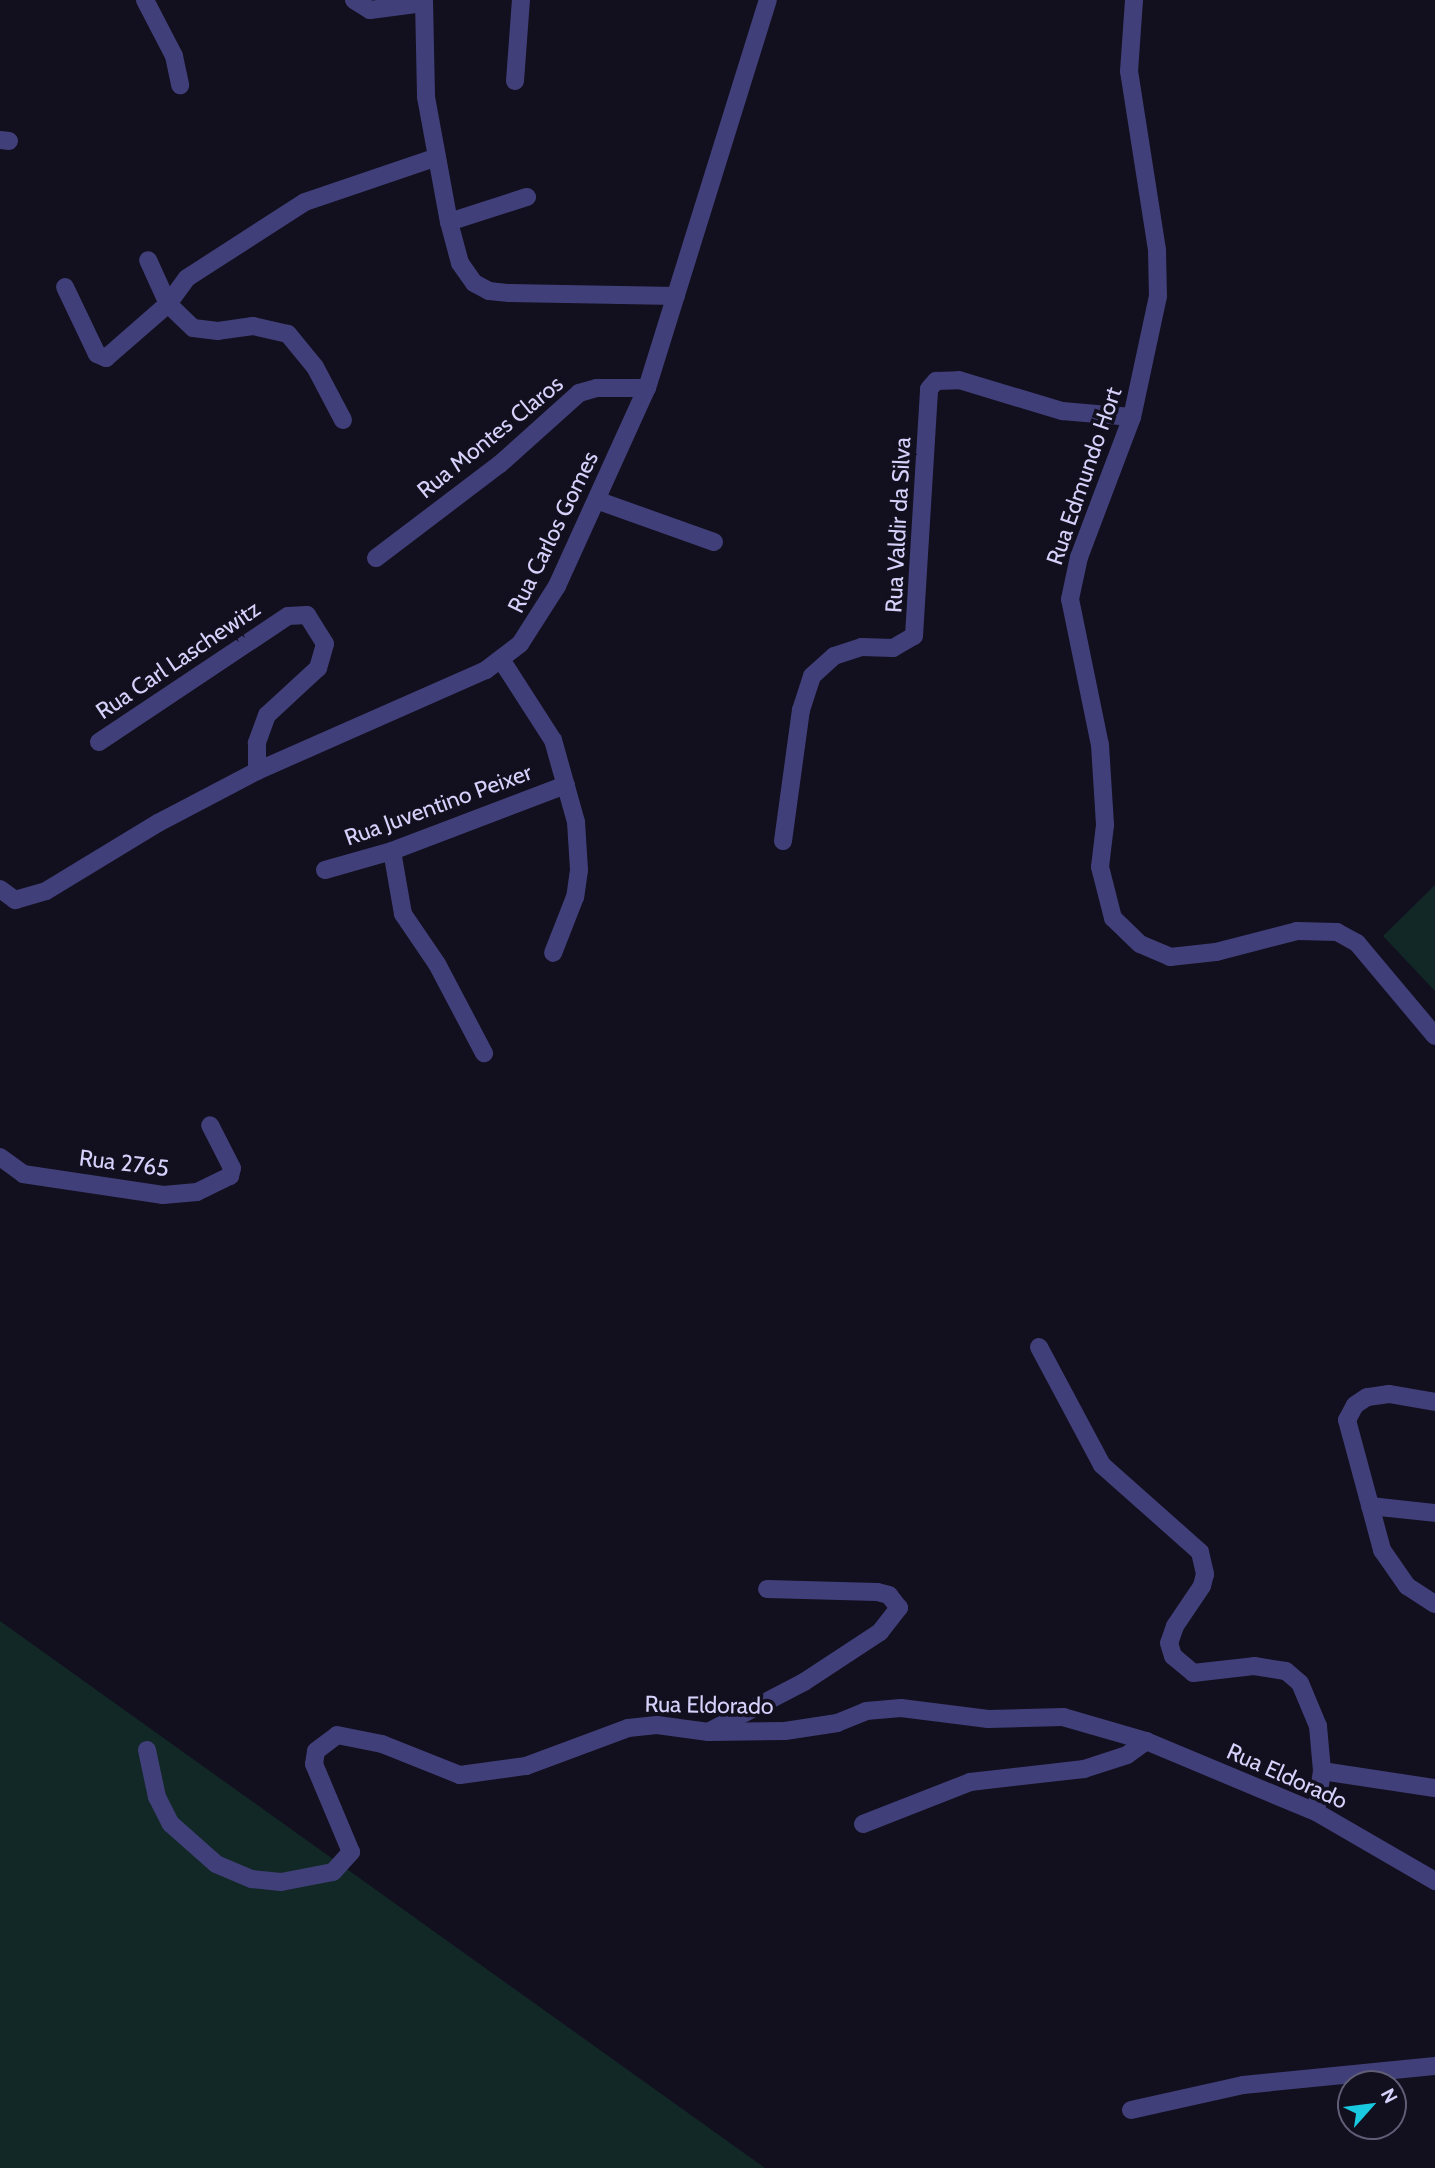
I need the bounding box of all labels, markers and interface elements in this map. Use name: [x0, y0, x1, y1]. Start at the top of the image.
street label: Rua Montes Claros: [412, 370, 568, 504]
street label: Rua Edmundo Hort: [1041, 383, 1127, 569]
street label: Rua Valdir da Silva: [880, 436, 916, 614]
street label: Rua Carlos Gomes: [502, 447, 604, 617]
street label: Rua Carl Laschewitz: [91, 595, 265, 725]
street label: Rua Juventino Peixer: [341, 758, 535, 852]
street label: Rua 2765: [77, 1144, 171, 1182]
street label: Rua Eldorado: [644, 1690, 774, 1720]
street label: Rua Eldorado: [1223, 1737, 1351, 1815]
north arrow: [1337, 2070, 1407, 2140]
text: N: [1376, 2085, 1403, 2107]

